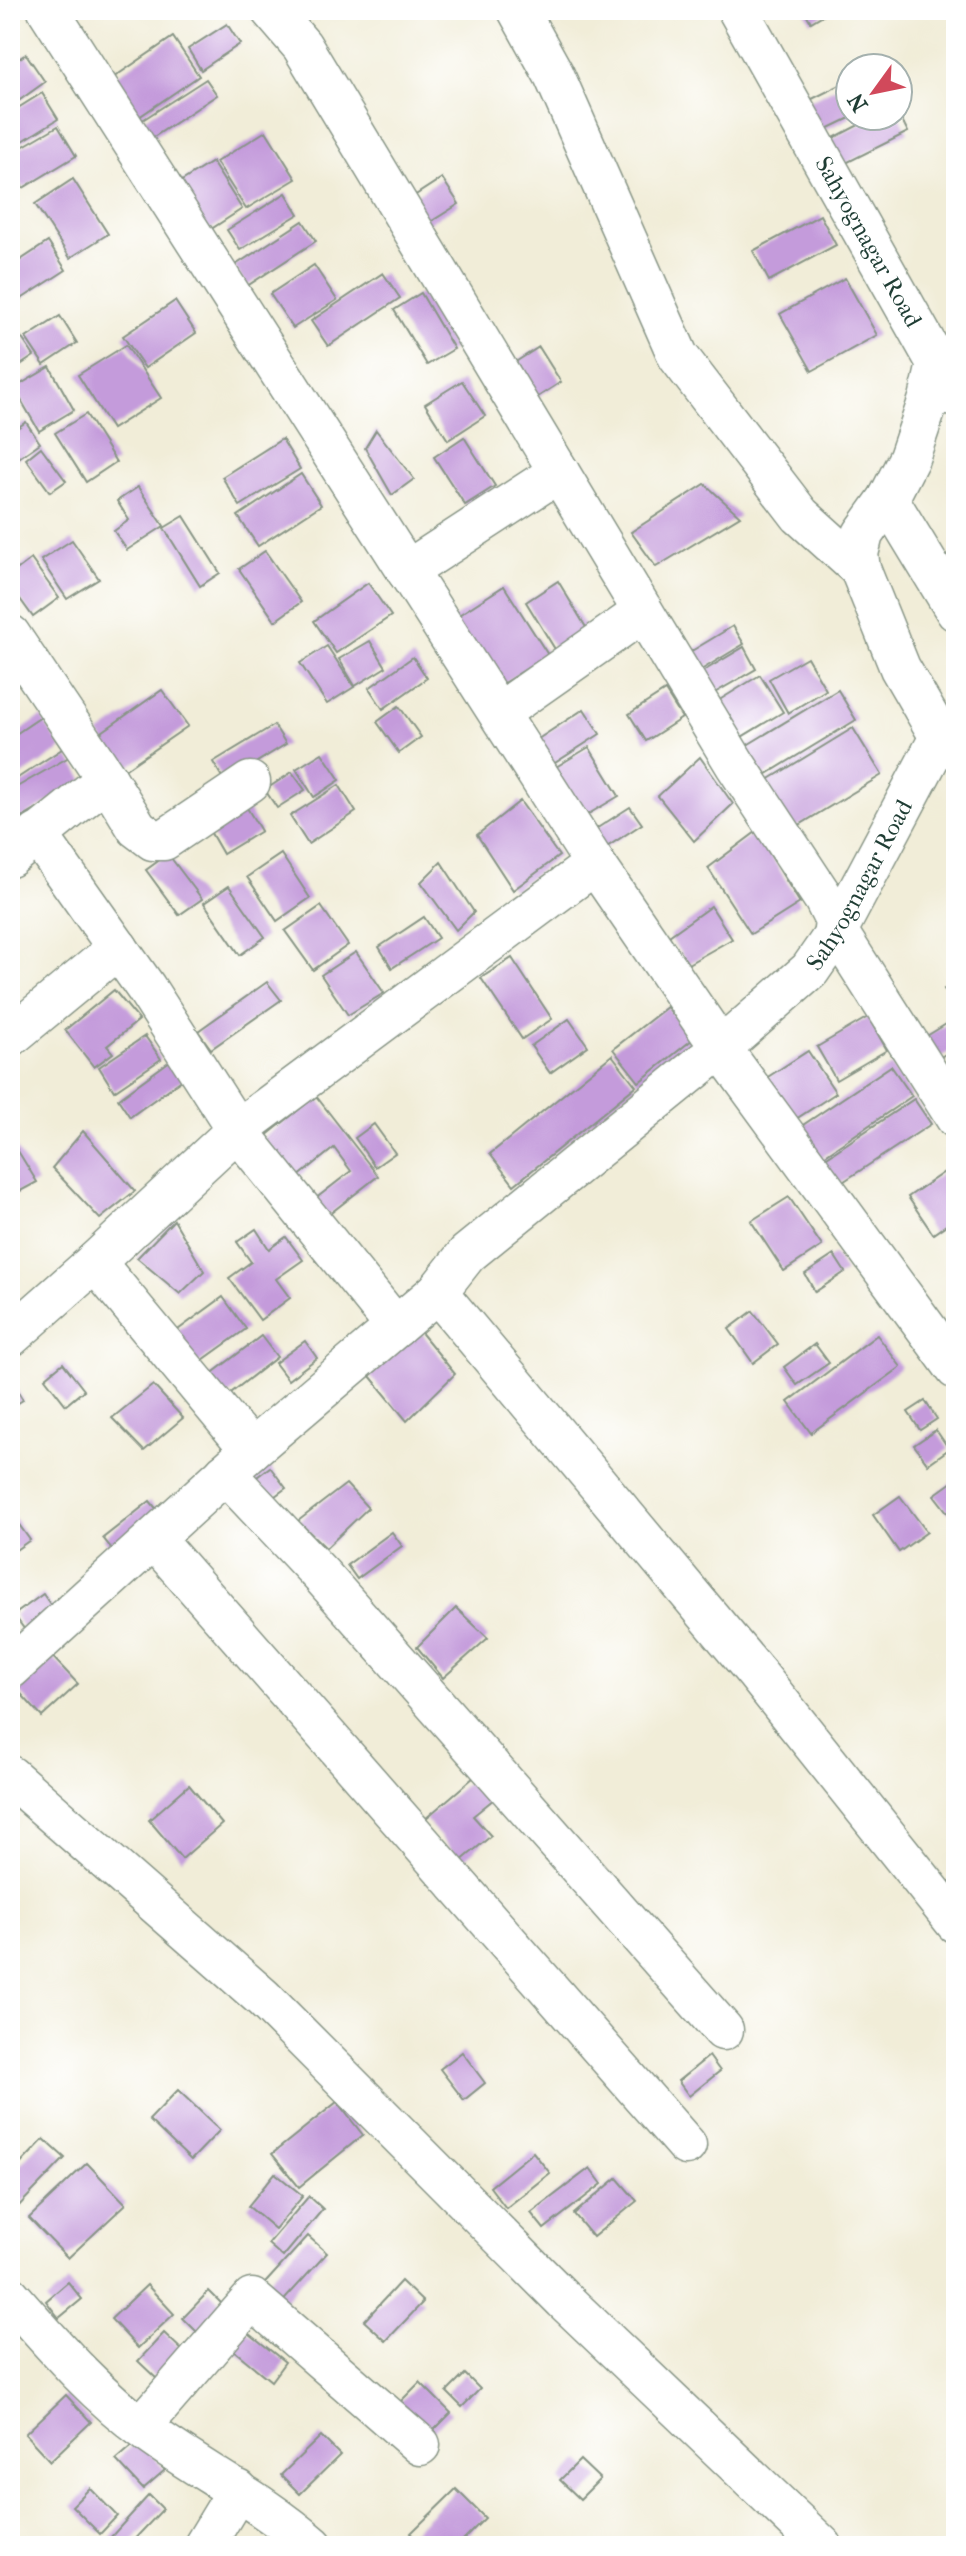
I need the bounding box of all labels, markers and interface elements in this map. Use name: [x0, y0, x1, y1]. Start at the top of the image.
north arrow: [834, 52, 914, 132]
text: N: [842, 88, 874, 116]
street label: Sahyognagar Road: [809, 151, 928, 333]
street label: Sahyognagar Road: [800, 794, 919, 976]

